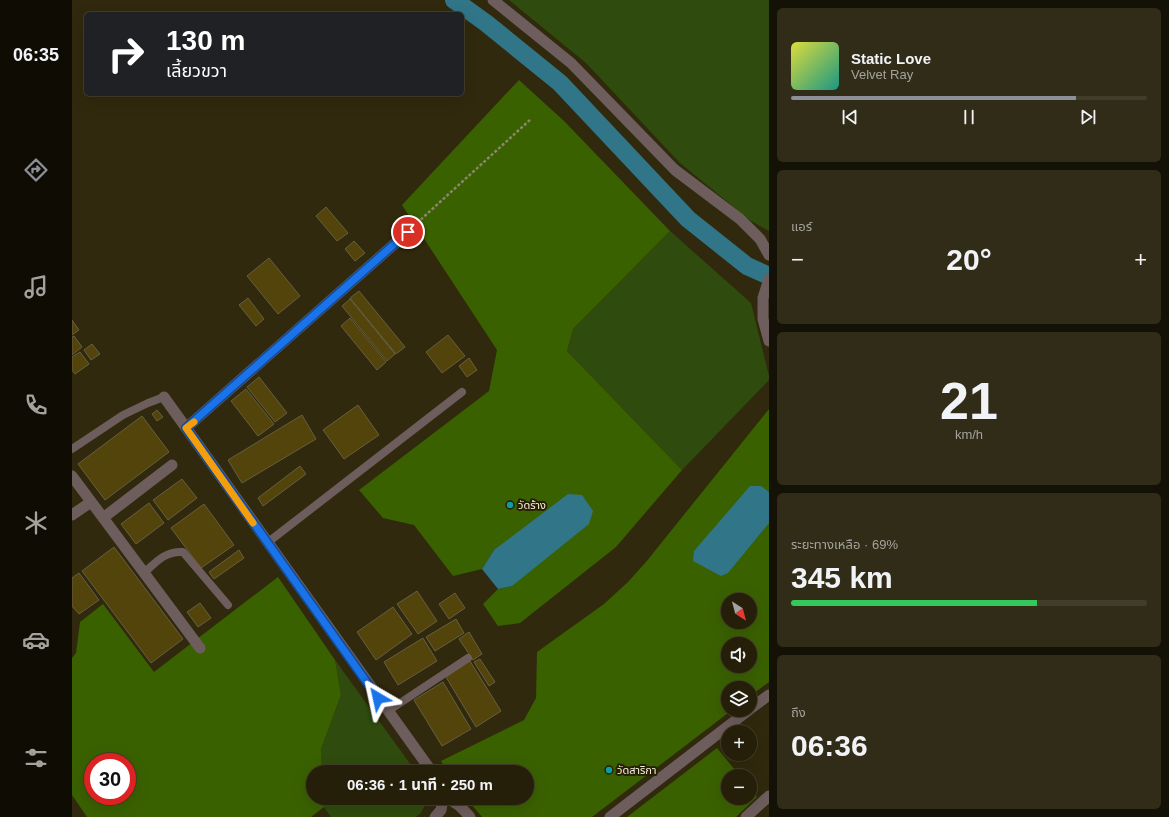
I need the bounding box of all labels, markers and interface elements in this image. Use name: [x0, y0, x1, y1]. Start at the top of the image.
text: 130 m: [166, 25, 245, 56]
icon: right: [100, 28, 152, 80]
text: 06:35: [13, 45, 59, 65]
text: Static Love: [851, 50, 931, 67]
text: เลี้ยวขวา: [166, 61, 227, 81]
text: Velvet Ray: [851, 67, 913, 82]
icon: previous: [839, 106, 861, 128]
icon: pause: [958, 106, 980, 128]
icon: next: [1077, 106, 1099, 128]
icon: directions: [22, 156, 50, 184]
pin: [391, 215, 425, 249]
text: แอร์: [791, 219, 812, 234]
icon: arrive: [397, 221, 419, 243]
text: 20°: [946, 243, 992, 276]
text: −: [791, 247, 804, 272]
text: +: [1134, 247, 1147, 272]
icon: music: [22, 273, 50, 301]
text: 21: [940, 372, 998, 430]
icon: phone: [22, 391, 50, 419]
text: km/h: [955, 427, 983, 442]
place label: วัดร้าง: [518, 499, 546, 511]
marker: วัดร้าง: [505, 500, 515, 510]
icon: climate: [22, 509, 50, 537]
text: ระยะทางเหลือ · 69%: [791, 537, 898, 552]
text: 345 km: [791, 561, 893, 594]
north arrow: [721, 593, 757, 629]
map controls: [721, 593, 757, 805]
icon: car: [22, 626, 50, 654]
button: sound: [721, 637, 757, 673]
position arrow: [357, 677, 399, 719]
button: layers: [721, 681, 757, 717]
text: ถึง: [791, 705, 806, 720]
button: +: [721, 725, 757, 761]
text: 06:36: [791, 729, 868, 762]
icon: filters: [22, 744, 50, 772]
speed limit sign: 30: [84, 753, 136, 805]
place label: วัดสาริกา: [617, 764, 656, 776]
marker: วัดสาริกา: [604, 765, 614, 775]
button: −: [721, 769, 757, 805]
text: 06:36 · 1 นาที · 250 m: [347, 776, 493, 793]

